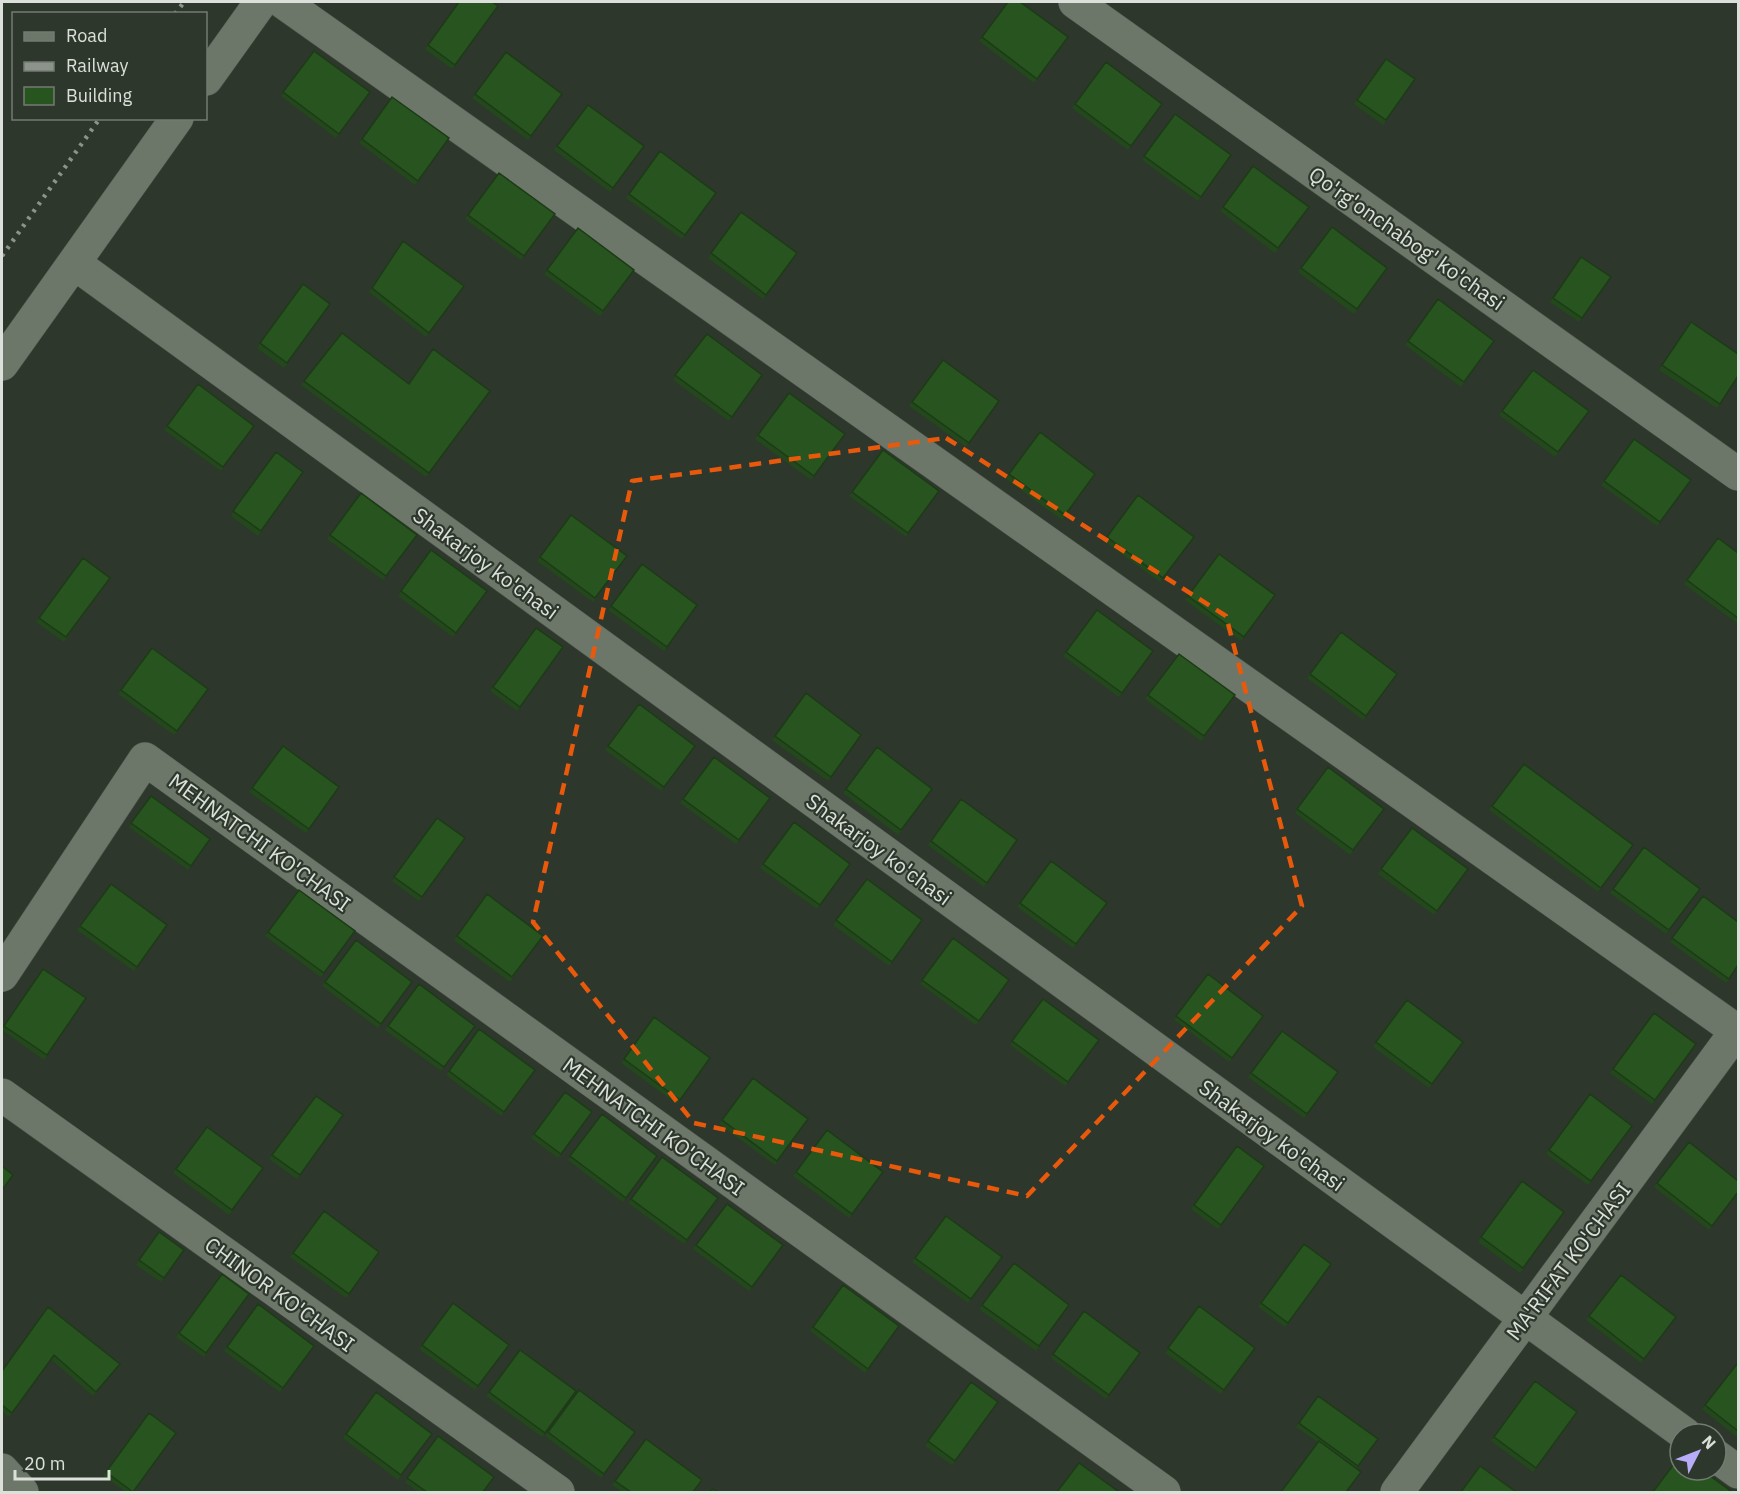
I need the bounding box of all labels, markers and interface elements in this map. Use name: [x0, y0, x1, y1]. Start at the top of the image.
legend: [12, 12, 207, 120]
text: Road: [66, 24, 107, 47]
text: Railway: [66, 54, 128, 77]
text: Building: [66, 84, 133, 107]
street label: Qo'rg'onchabog' ko'chasi: [1304, 160, 1510, 316]
street label: Shakarjoy ko'chasi: [408, 501, 564, 625]
street label: MEHNATCHI KO'CHASI: [164, 767, 356, 917]
street label: Shakarjoy ko'chasi: [801, 787, 957, 911]
street label: MEHNATCHI KO'CHASI: [558, 1051, 750, 1201]
street label: Shakarjoy ko'chasi: [1194, 1073, 1350, 1197]
street label: MA'RIFAT KO'CHASI: [1499, 1176, 1637, 1346]
street label: CHINOR KO'CHASI: [199, 1230, 361, 1358]
north arrow: [1668, 1422, 1728, 1482]
text: N: [1698, 1431, 1720, 1453]
scale bar: [15, 1443, 110, 1481]
text: 20 m: [24, 1452, 66, 1475]

